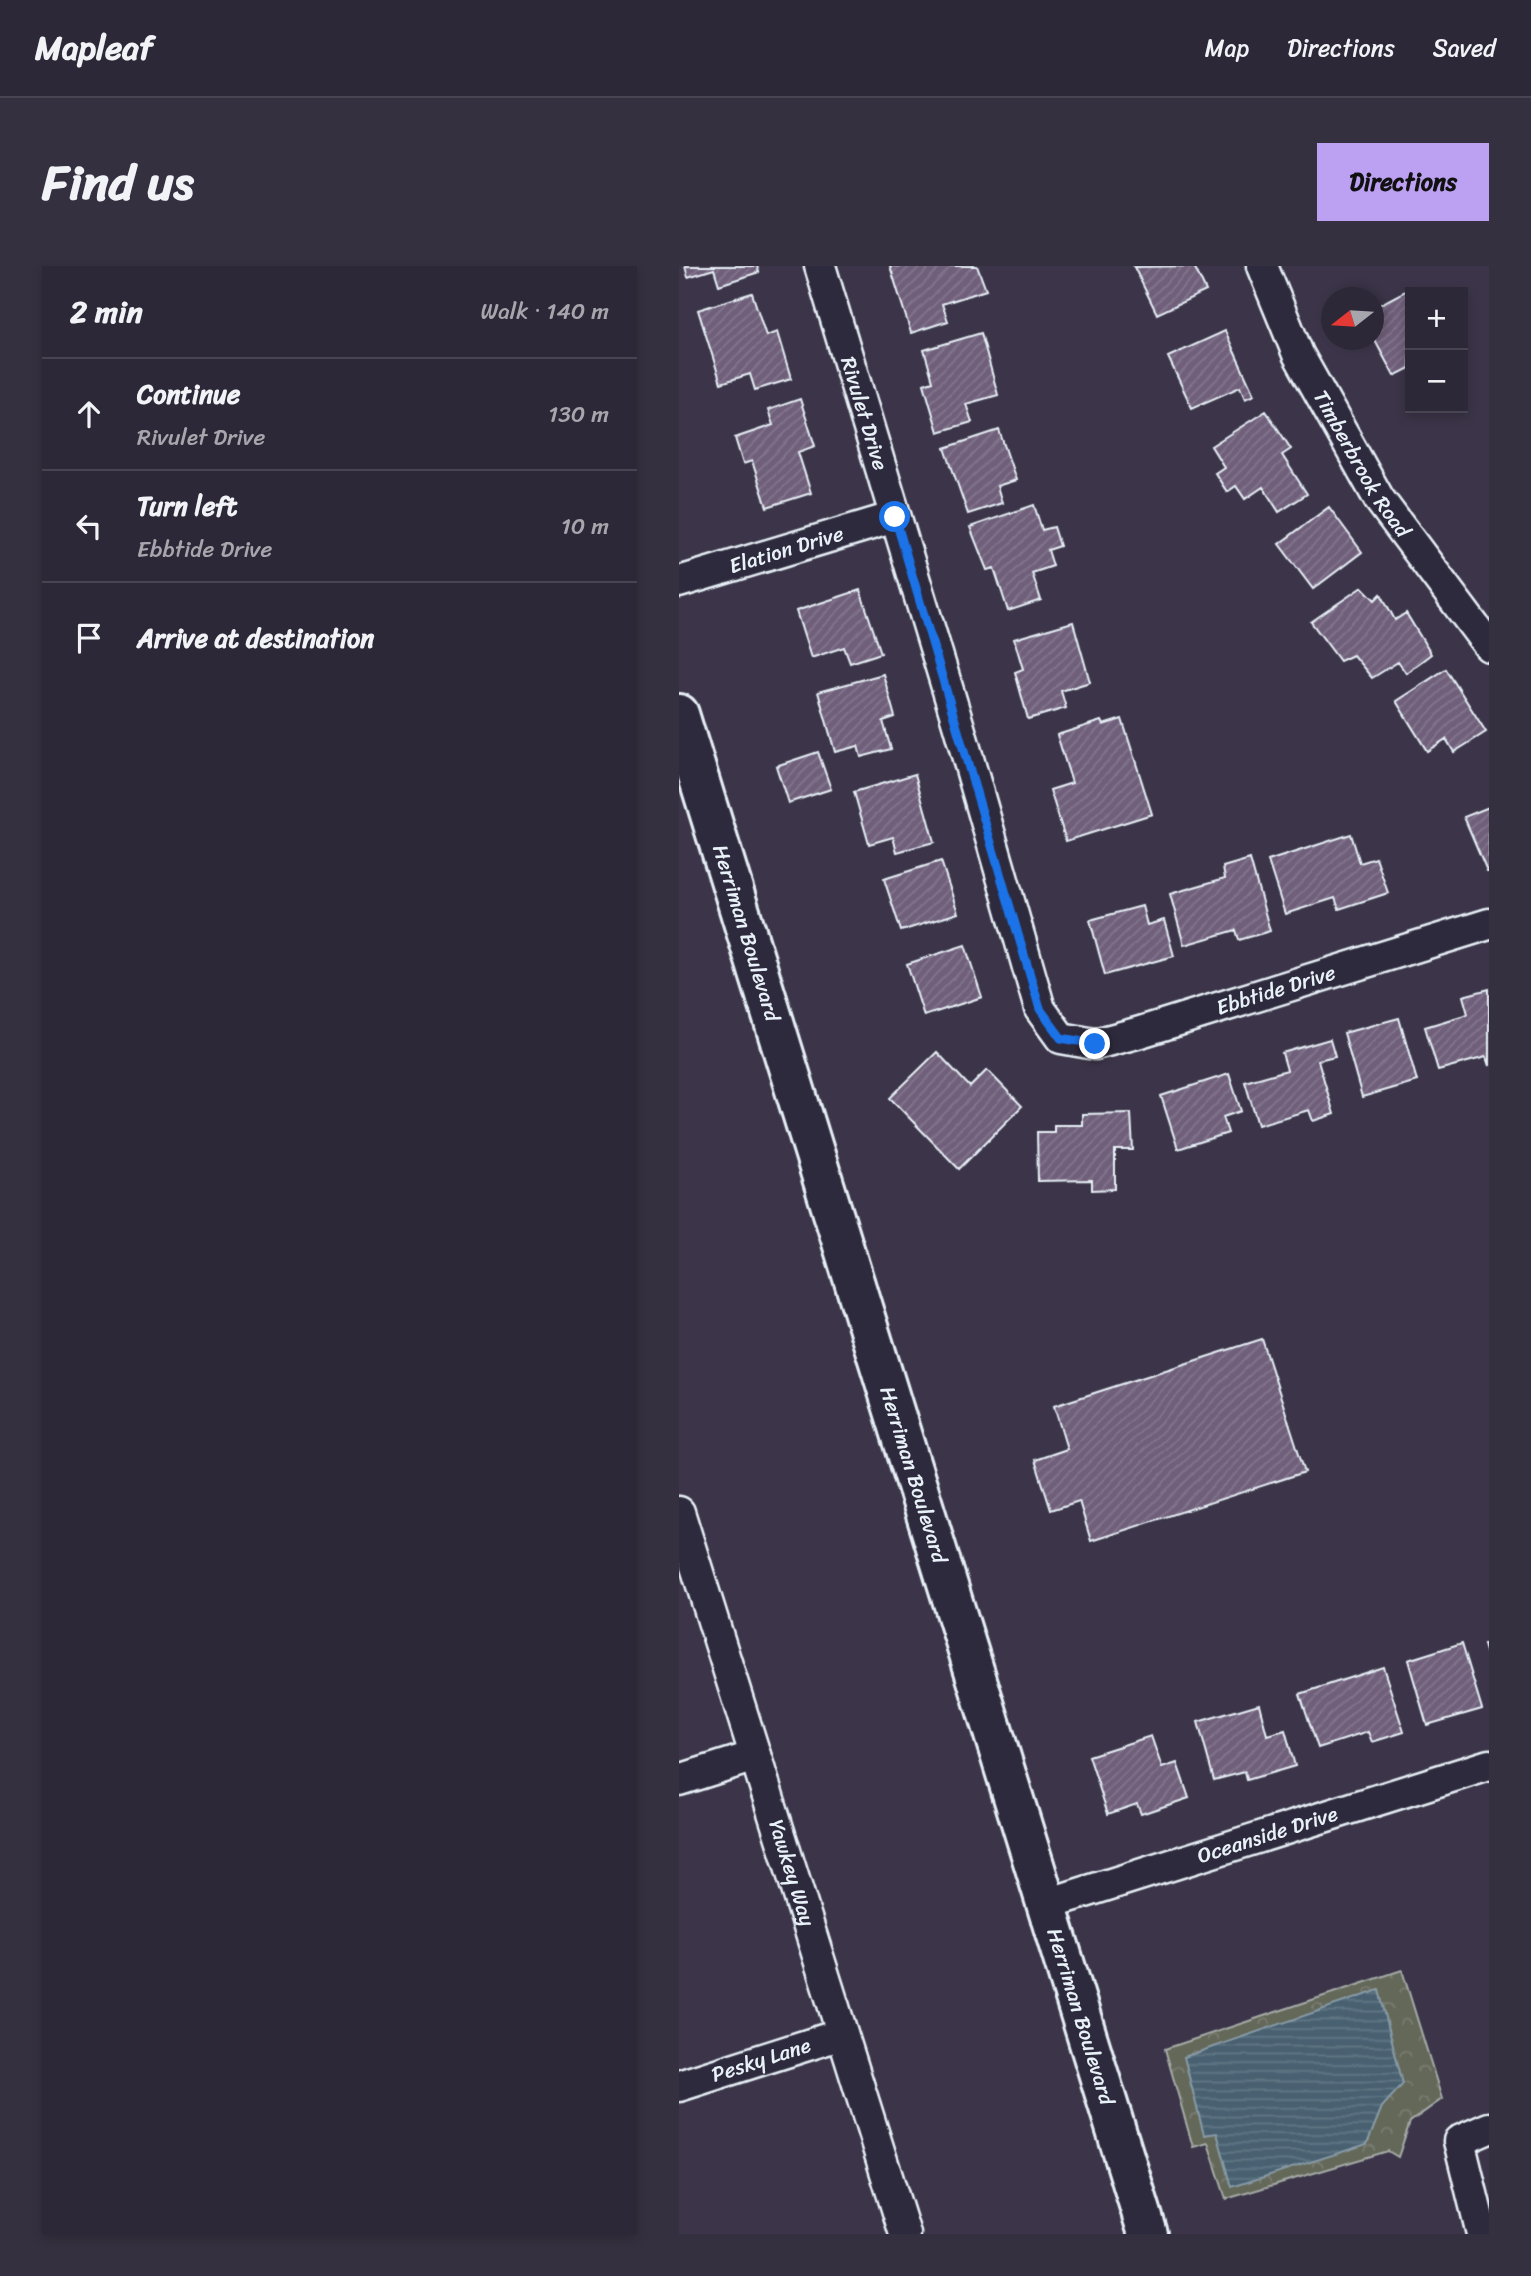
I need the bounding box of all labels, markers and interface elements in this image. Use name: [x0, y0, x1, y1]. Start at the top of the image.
text: Mapleaf: [35, 19, 153, 77]
text: Map: [1205, 27, 1249, 69]
text: Directions: [1287, 27, 1395, 69]
text: Saved: [1433, 27, 1496, 69]
text: Find us: [42, 139, 194, 226]
button: Directions: [1317, 143, 1489, 221]
text: 2 min: [70, 285, 143, 339]
north arrow: [1321, 287, 1384, 350]
map controls: [1405, 287, 1468, 413]
button: +: [1405, 287, 1468, 350]
text: Walk · 140 m: [480, 291, 609, 332]
button: −: [1405, 350, 1468, 413]
street label: Rivulet Drive: [829, 352, 900, 475]
text: Continue: [137, 371, 240, 417]
street label: Timberbrook Road: [1303, 383, 1422, 547]
text: 130 m: [548, 394, 609, 435]
icon: ahead: [70, 395, 108, 433]
text: Rivulet Drive: [137, 417, 265, 458]
text: Turn left: [137, 483, 237, 529]
route start: [879, 501, 910, 532]
text: 10 m: [561, 506, 609, 547]
icon: left: [70, 507, 108, 545]
street label: Elation Drive: [724, 514, 848, 585]
text: Ebbtide Drive: [137, 529, 272, 570]
text: Arrive at destination: [137, 615, 374, 661]
icon: arrive: [70, 619, 108, 657]
street label: Herriman Boulevard: [701, 840, 792, 1028]
street label: Ebbtide Drive: [1211, 954, 1341, 1026]
route end: [1079, 1028, 1110, 1059]
street label: Herriman Boulevard: [868, 1381, 959, 1570]
street label: Oceanside Drive: [1192, 1795, 1342, 1875]
street label: Yawkey Way: [757, 1814, 827, 1931]
street label: Herriman Boulevard: [1036, 1923, 1127, 2112]
street label: Pesky Lane: [706, 2026, 815, 2094]

